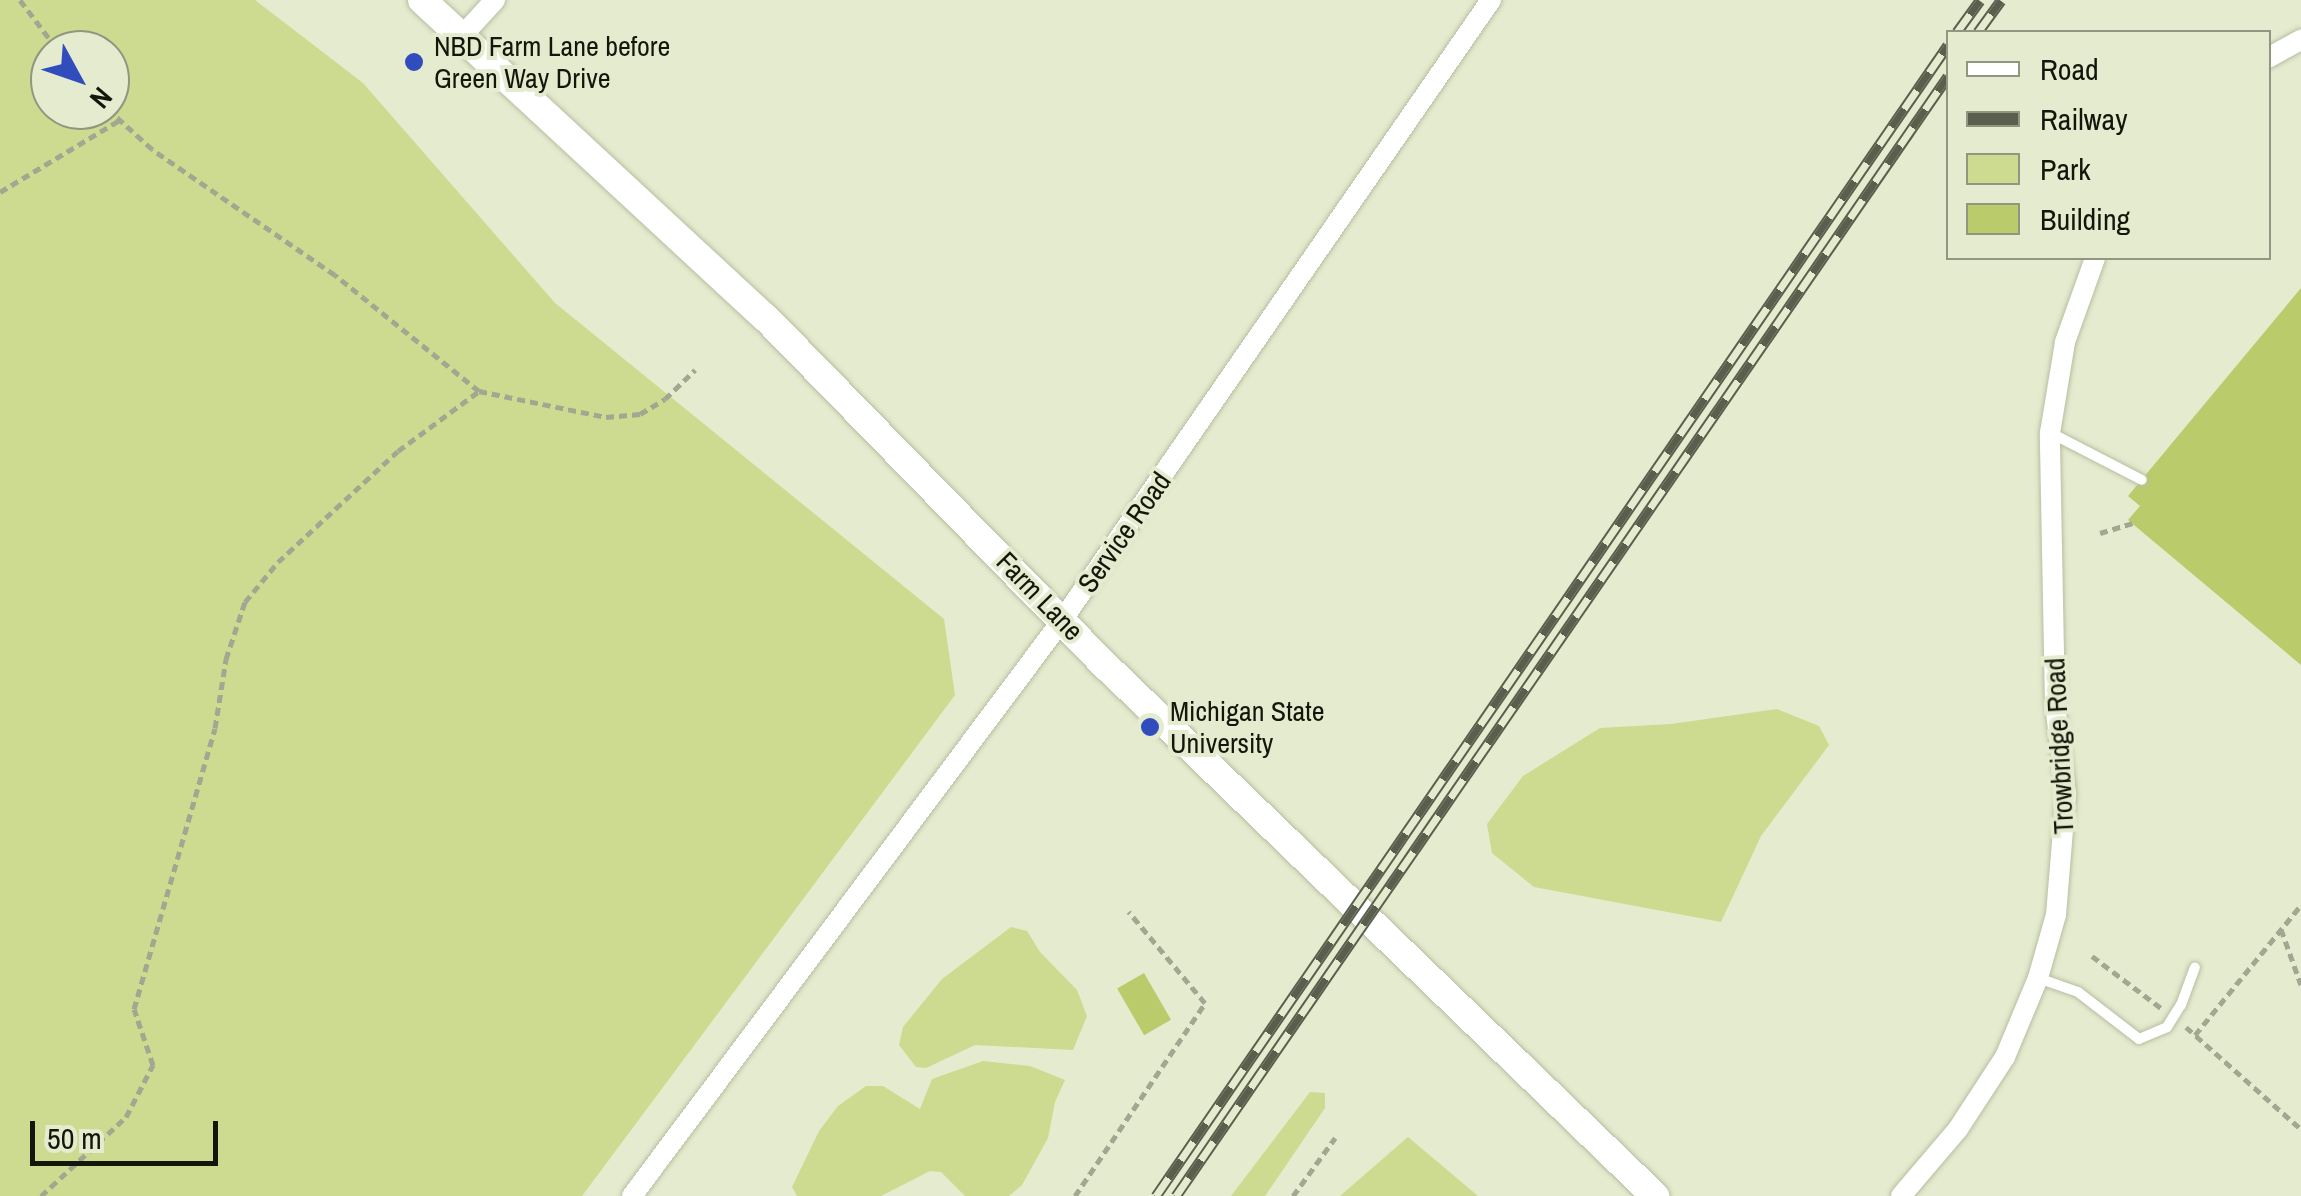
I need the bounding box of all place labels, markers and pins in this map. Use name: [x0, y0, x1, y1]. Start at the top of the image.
place label: NBD Farm Lane before Green Way Drive: [434, 29, 670, 95]
marker: NBD Farm Lane before Green Way Drive: [403, 51, 425, 73]
place label: Michigan State University: [1170, 694, 1324, 760]
marker: Michigan State University: [1139, 716, 1161, 738]

